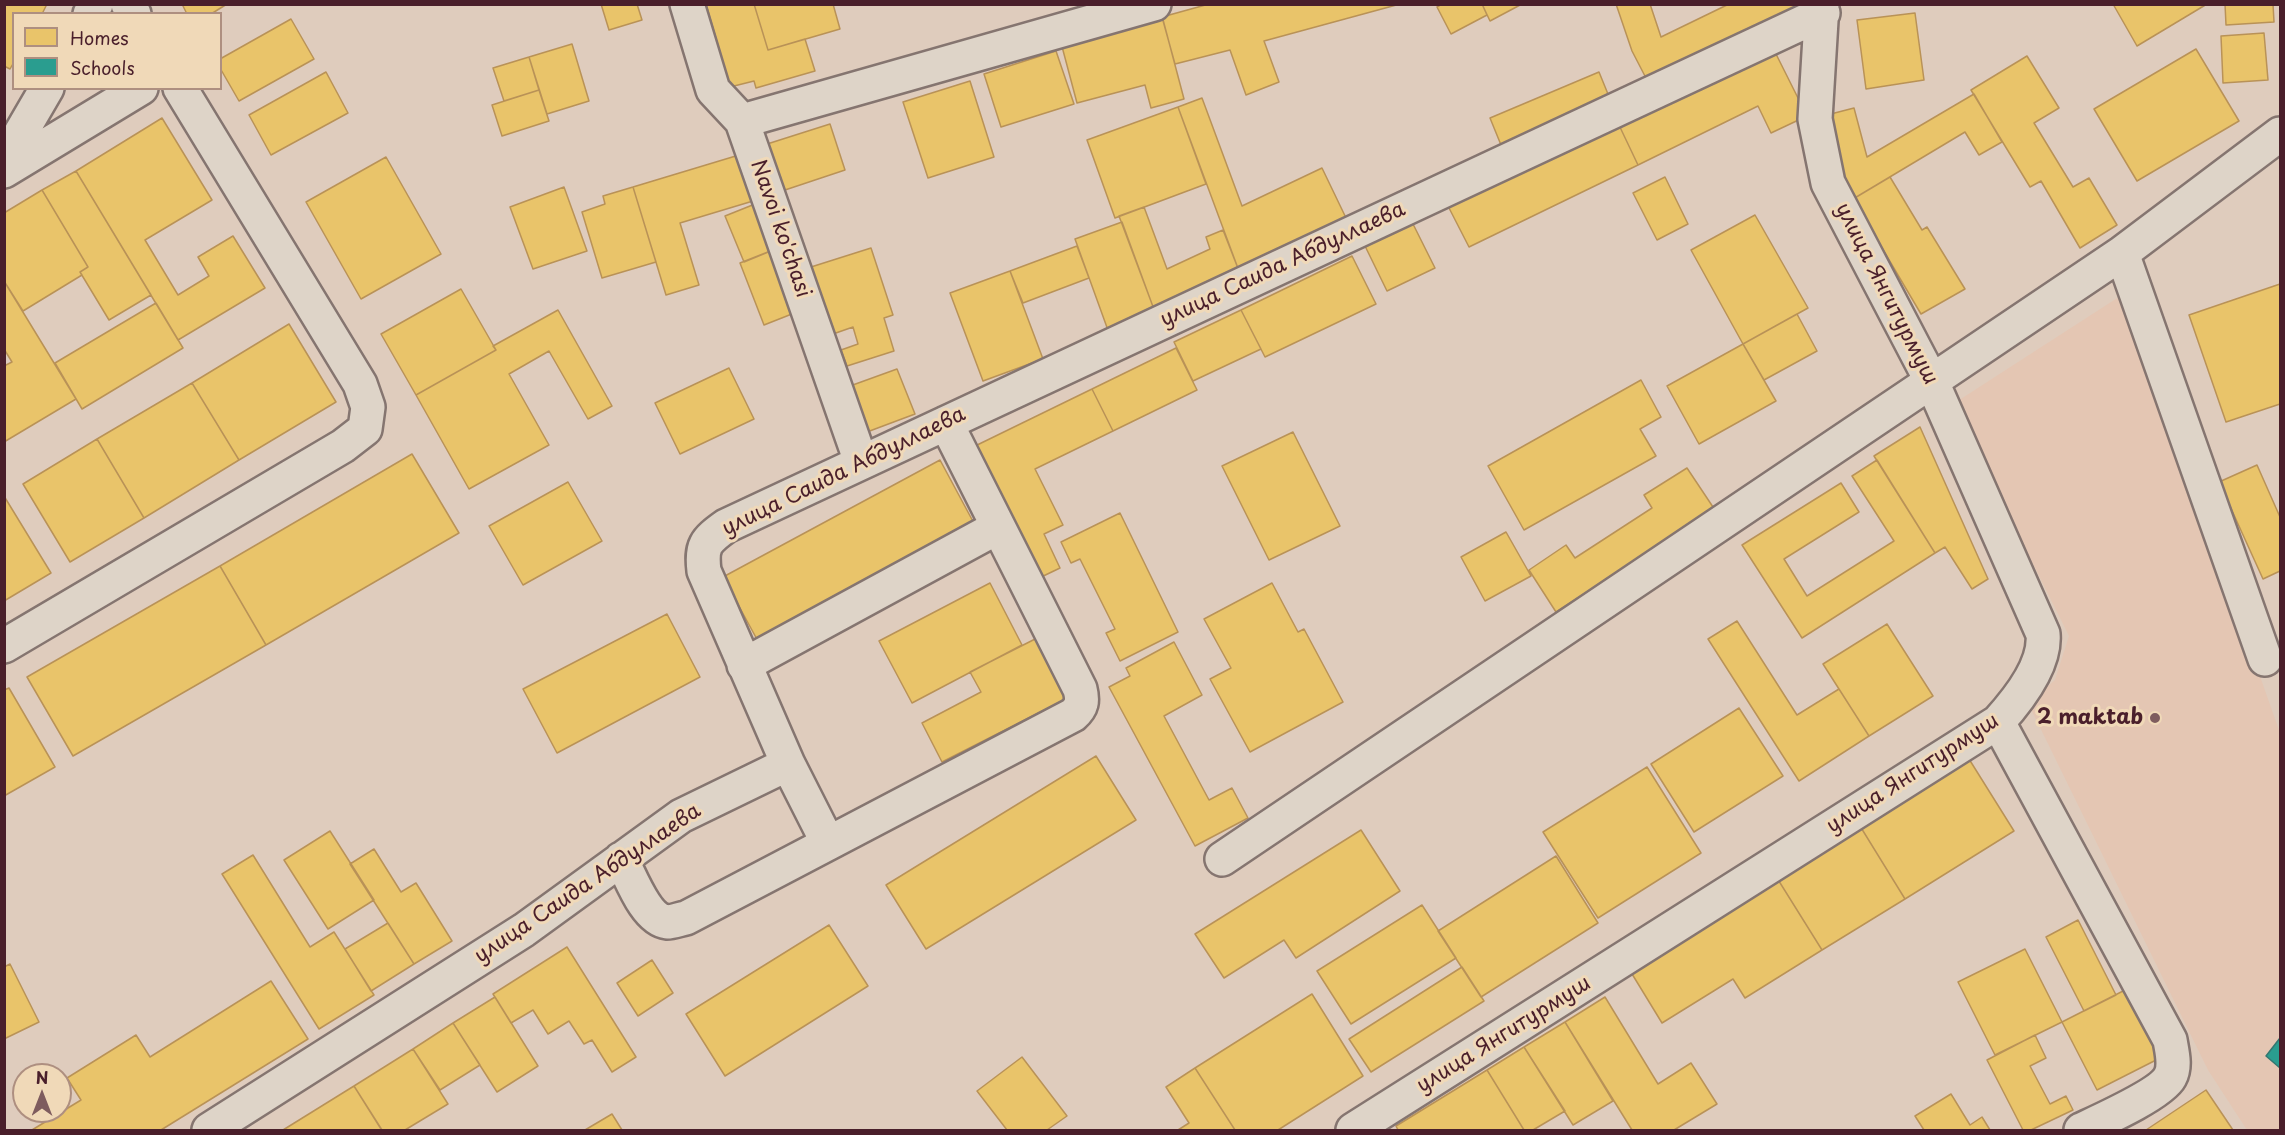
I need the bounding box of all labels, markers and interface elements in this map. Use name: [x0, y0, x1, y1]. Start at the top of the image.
legend: [12, 12, 222, 90]
text: Homes: [70, 24, 128, 51]
text: Schools: [70, 54, 135, 81]
street label: Navoi ko'chasi: [745, 157, 815, 301]
street label: улица Саида Абдуллаева: [1156, 197, 1410, 333]
street label: улица Янгитурмуш: [1829, 199, 1943, 389]
street label: улица Саида Абдуллаева: [718, 402, 970, 542]
place label: 2 maktab: [2037, 705, 2143, 731]
street label: улица Янгитурмуш: [1822, 709, 2004, 839]
marker: 2 maktab: [2148, 711, 2162, 725]
street label: улица Саида Абдуллаева: [470, 799, 706, 969]
street label: улица Янгитурмуш: [1412, 971, 1596, 1099]
north arrow: [12, 1063, 72, 1123]
text: N: [36, 1065, 48, 1089]

